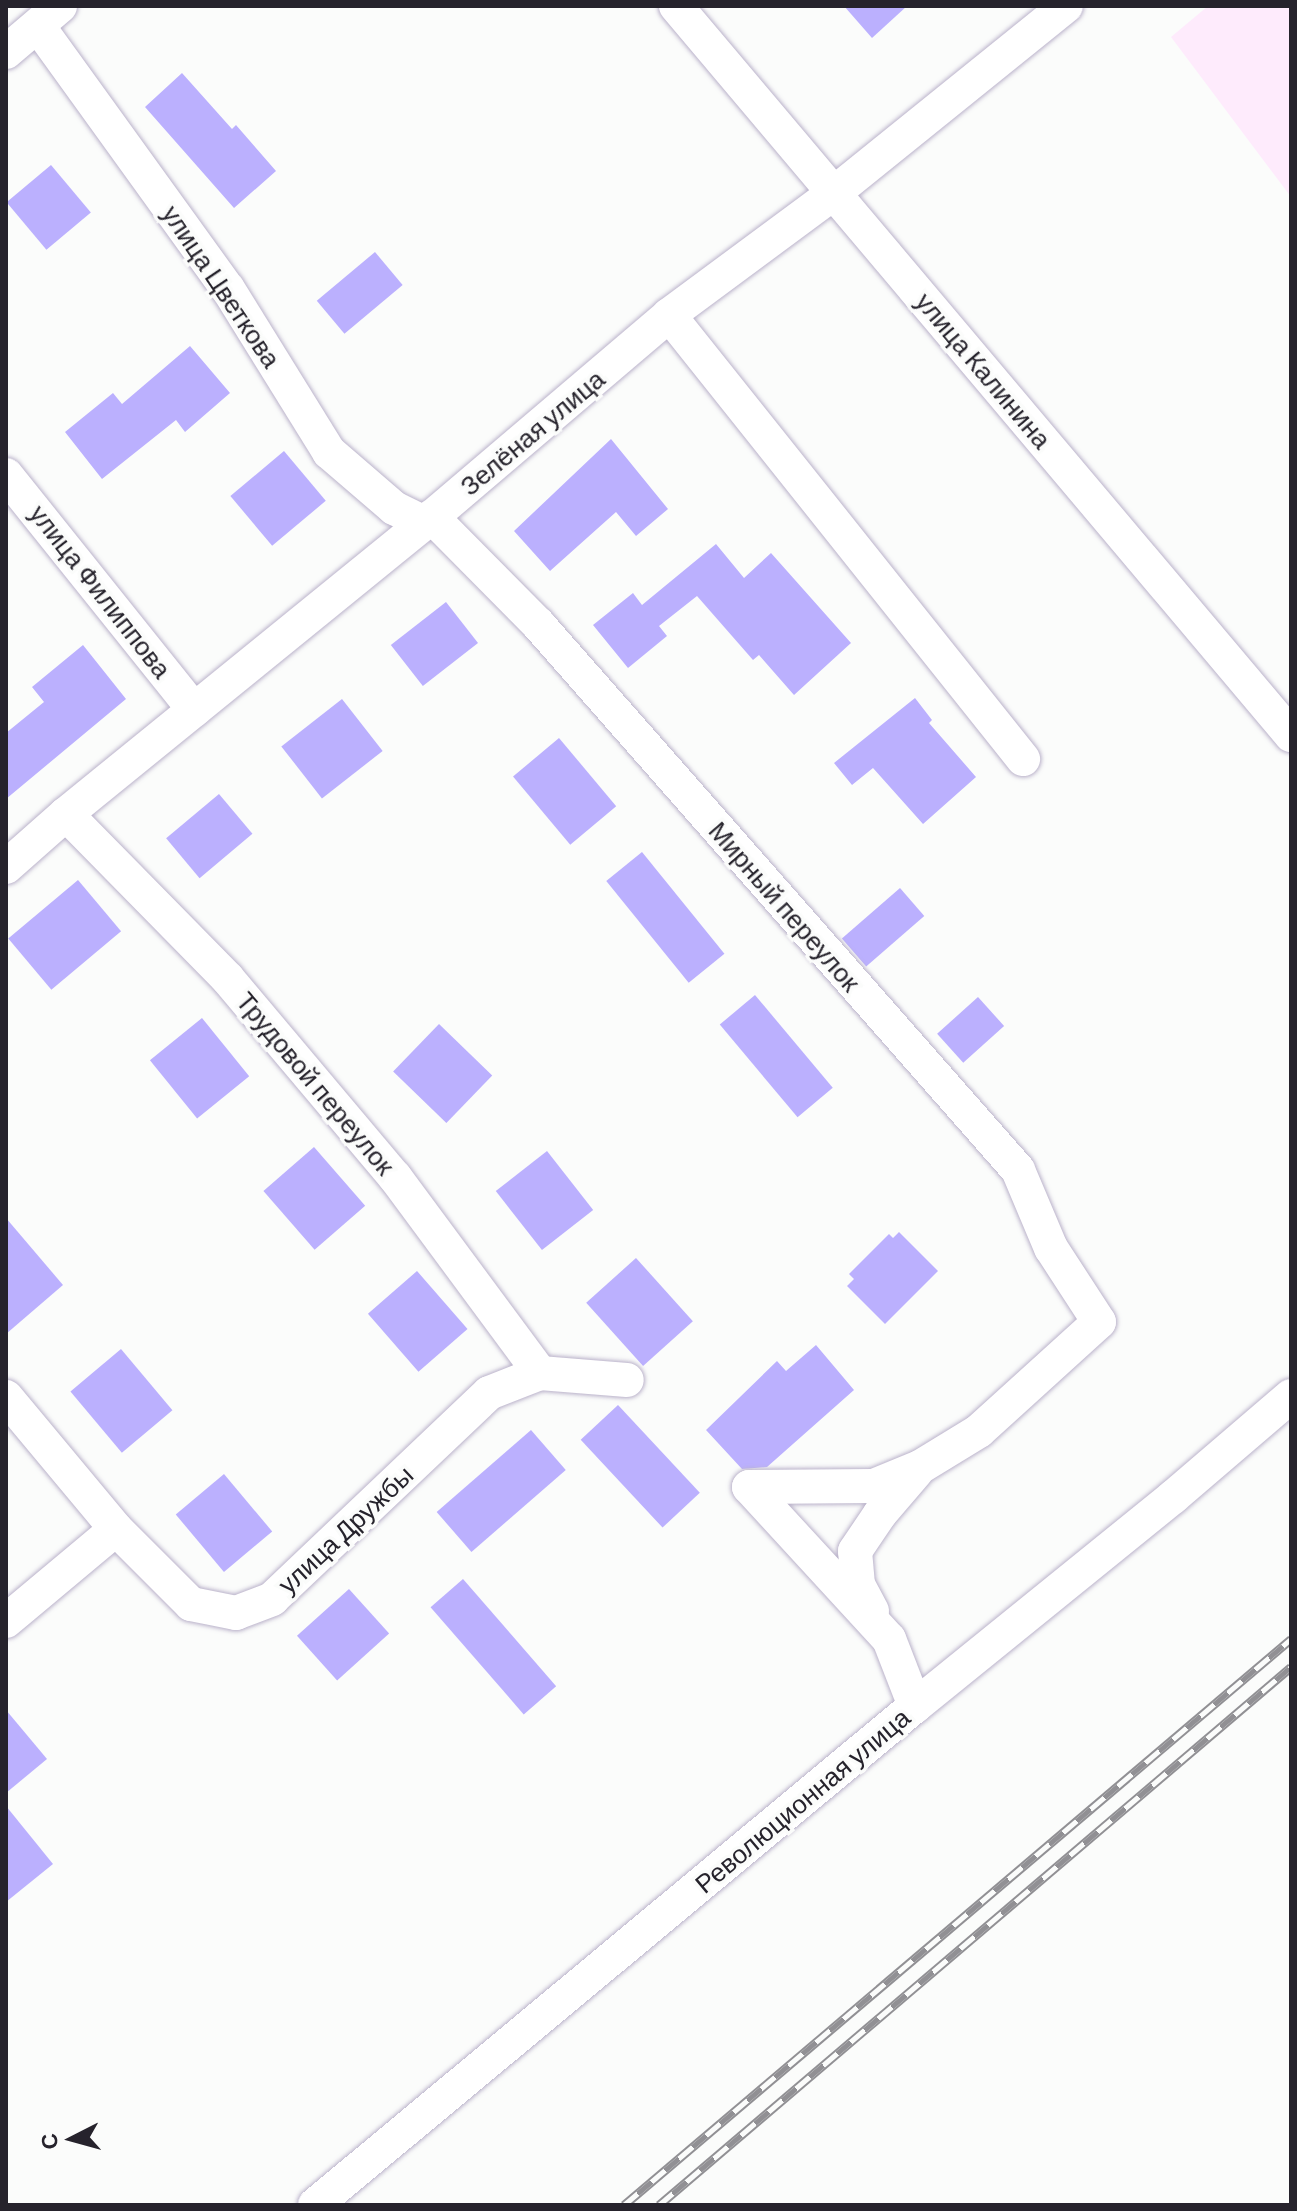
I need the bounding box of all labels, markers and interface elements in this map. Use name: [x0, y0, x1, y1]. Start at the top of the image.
street label: улица Цветкова: [156, 199, 288, 373]
street label: улица Калинина: [910, 286, 1058, 454]
street label: Зелёная улица: [454, 363, 610, 501]
street label: улица Филиппова: [24, 498, 178, 684]
street label: Мирный переулок: [703, 815, 867, 997]
street label: Трудовой переулок: [230, 985, 402, 1181]
street label: улица Дружбы: [271, 1459, 419, 1599]
street label: Революционная улица: [688, 1701, 916, 1899]
north arrow: [32, 2099, 112, 2179]
text: С: [34, 2132, 62, 2151]

